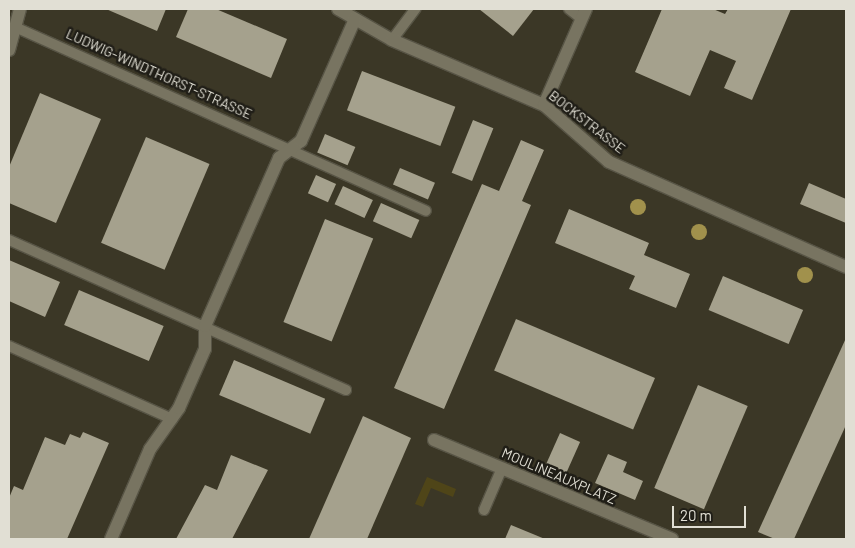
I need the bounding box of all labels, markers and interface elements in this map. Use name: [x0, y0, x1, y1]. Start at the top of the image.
street label: LUDWIG-WINDTHORST-STRASSE: [63, 25, 255, 123]
street label: BOCKSTRASSE: [546, 87, 628, 157]
street label: MOULINEAUXPLATZ: [499, 444, 619, 508]
scale bar: [675, 496, 749, 528]
text: 20 m: [680, 506, 712, 524]

